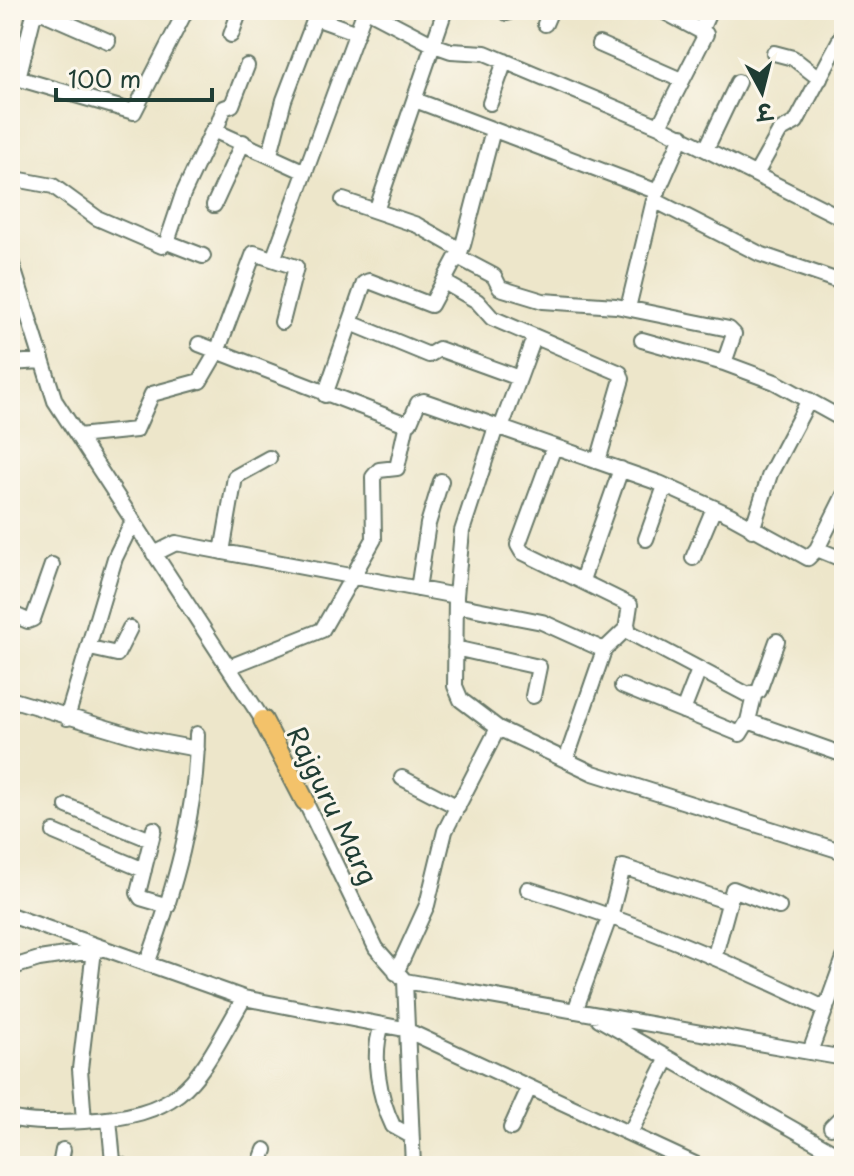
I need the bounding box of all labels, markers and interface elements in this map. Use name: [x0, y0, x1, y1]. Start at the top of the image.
scale bar: [56, 52, 212, 102]
north arrow: [722, 52, 802, 132]
text: 100 m: [68, 60, 141, 96]
text: उ: [753, 96, 776, 131]
street label: Rajguru Marg: [278, 719, 388, 891]

